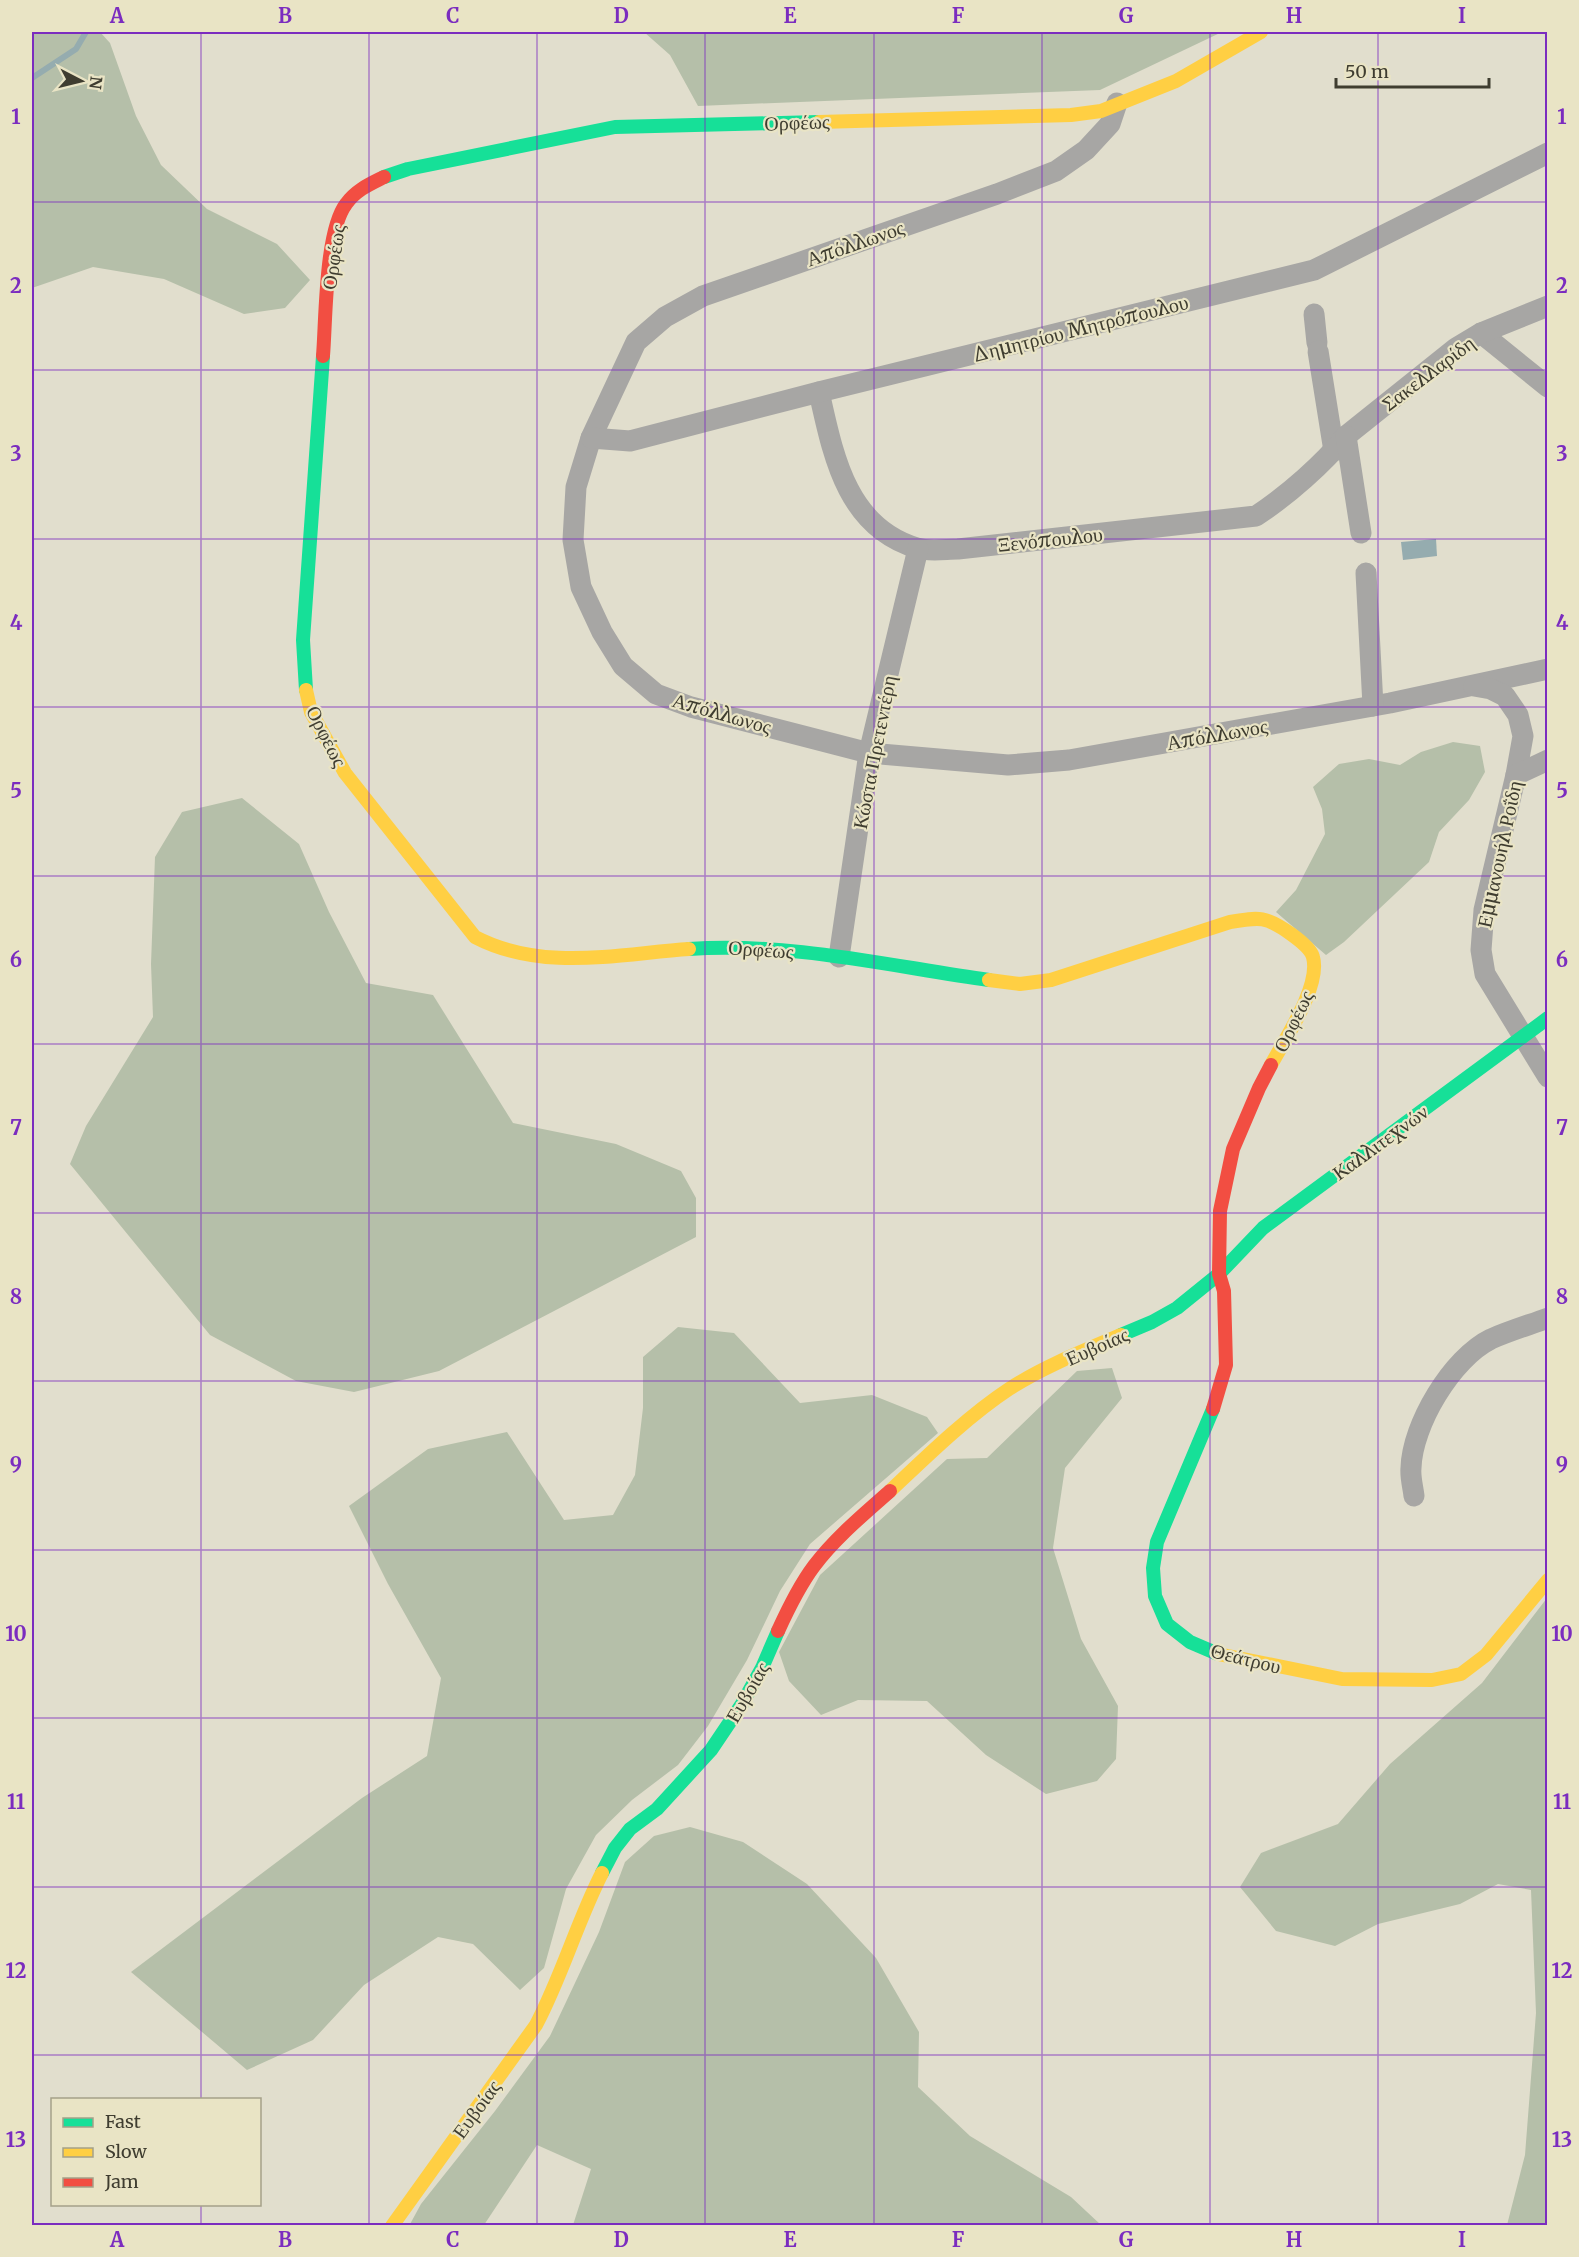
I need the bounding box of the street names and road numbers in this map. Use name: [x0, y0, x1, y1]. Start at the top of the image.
street label: Ορφέως: [764, 108, 830, 136]
street label: Απόλλωνος: [803, 215, 907, 271]
street label: Ορφέως: [316, 223, 350, 291]
street label: Δημητρίου Μητρόπουλου: [969, 289, 1191, 367]
street label: Σακελλαρίδη: [1377, 330, 1479, 416]
street label: Ξενόπουλου: [996, 521, 1104, 557]
street label: Κώστα Πρετεντέρη: [847, 673, 901, 831]
street label: Απόλλωνος: [670, 687, 774, 739]
street label: Ορφέως: [301, 701, 353, 771]
street label: Απόλλωνος: [1165, 713, 1269, 755]
street label: Εμμανουήλ Ροΐδη: [1471, 778, 1527, 930]
street label: Ορφέως: [727, 934, 795, 964]
street label: Ορφέως: [1267, 986, 1319, 1056]
street label: Καλλιτεχνών: [1327, 1099, 1433, 1185]
street label: Ευβοίας: [1062, 1321, 1132, 1371]
street label: Θεάτρου: [1208, 1637, 1284, 1679]
street label: Ευβοίας: [720, 1657, 774, 1727]
street label: Ευβοίας: [446, 2075, 506, 2143]

